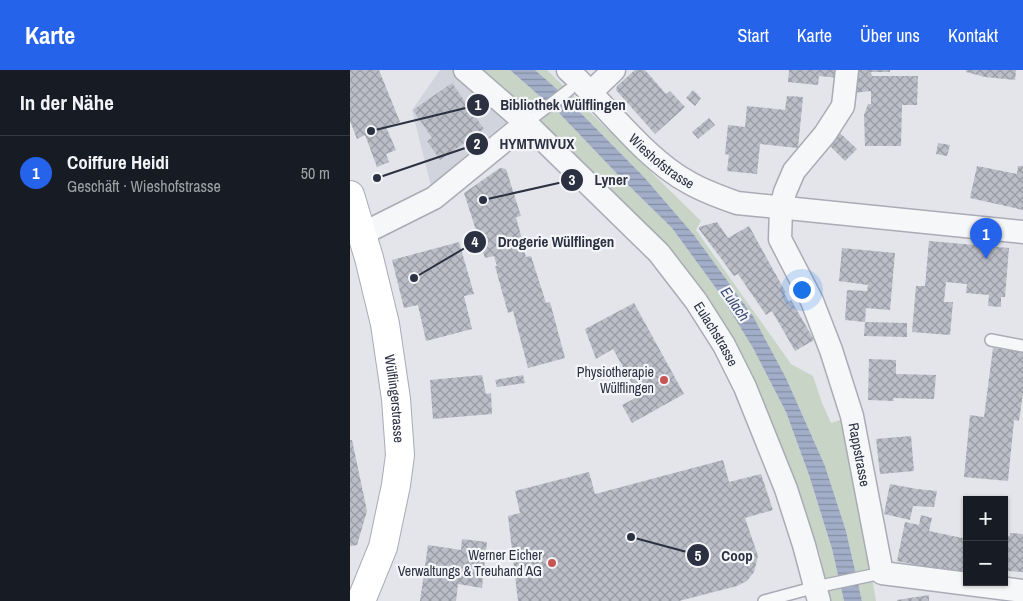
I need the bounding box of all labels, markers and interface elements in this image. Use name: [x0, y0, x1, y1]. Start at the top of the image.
text: Karte: [25, 19, 75, 51]
text: Start: [738, 23, 769, 48]
text: Karte: [797, 23, 832, 48]
text: Über uns: [860, 23, 920, 48]
text: Kontakt: [948, 23, 998, 48]
text: In der Nähe: [20, 88, 114, 117]
callout: Bibliothek Wülflingen: [466, 90, 636, 120]
text: 1: [475, 94, 482, 115]
text: Bibliothek Wülflingen: [500, 94, 626, 115]
callout: HYMTWIVUX: [464, 129, 584, 159]
street label: Wieshofstrasse: [625, 130, 698, 193]
text: 2: [474, 133, 481, 154]
text: HYMTWIVUX: [499, 133, 575, 154]
text: Coiffure Heidi: [67, 149, 169, 175]
text: 1: [32, 162, 40, 184]
text: 50 m: [301, 162, 330, 184]
callout: Lyner: [560, 165, 638, 195]
text: 3: [569, 169, 576, 190]
text: Lyner: [594, 169, 628, 190]
text: Geschäft · Wieshofstrasse: [67, 175, 221, 197]
pin: 1: [970, 218, 1002, 259]
callout: Drogerie Wülflingen: [463, 227, 624, 257]
text: 4: [472, 231, 479, 252]
text: Drogerie Wülflingen: [498, 231, 614, 252]
your location: [789, 277, 815, 303]
water label: Eulach: [716, 282, 755, 325]
street label: Eulachstrasse: [690, 298, 742, 369]
street label: Wülflingerstrasse: [381, 353, 408, 443]
place label: Physiotherapie Wülflingen: [577, 363, 654, 397]
marker: Physiotherapie Wülflingen: [658, 374, 670, 386]
street label: Rappstrasse: [844, 421, 874, 488]
map controls: [963, 496, 1008, 586]
button: +: [963, 496, 1008, 541]
callout: Coop: [686, 540, 762, 570]
button: −: [963, 541, 1008, 586]
text: 5: [695, 545, 702, 566]
text: Coop: [721, 545, 753, 566]
place label: Werner Eicher Verwaltungs & Treuhand AG: [398, 546, 542, 580]
marker: Werner Eicher Verwaltungs & Treuhand AG: [546, 557, 558, 569]

